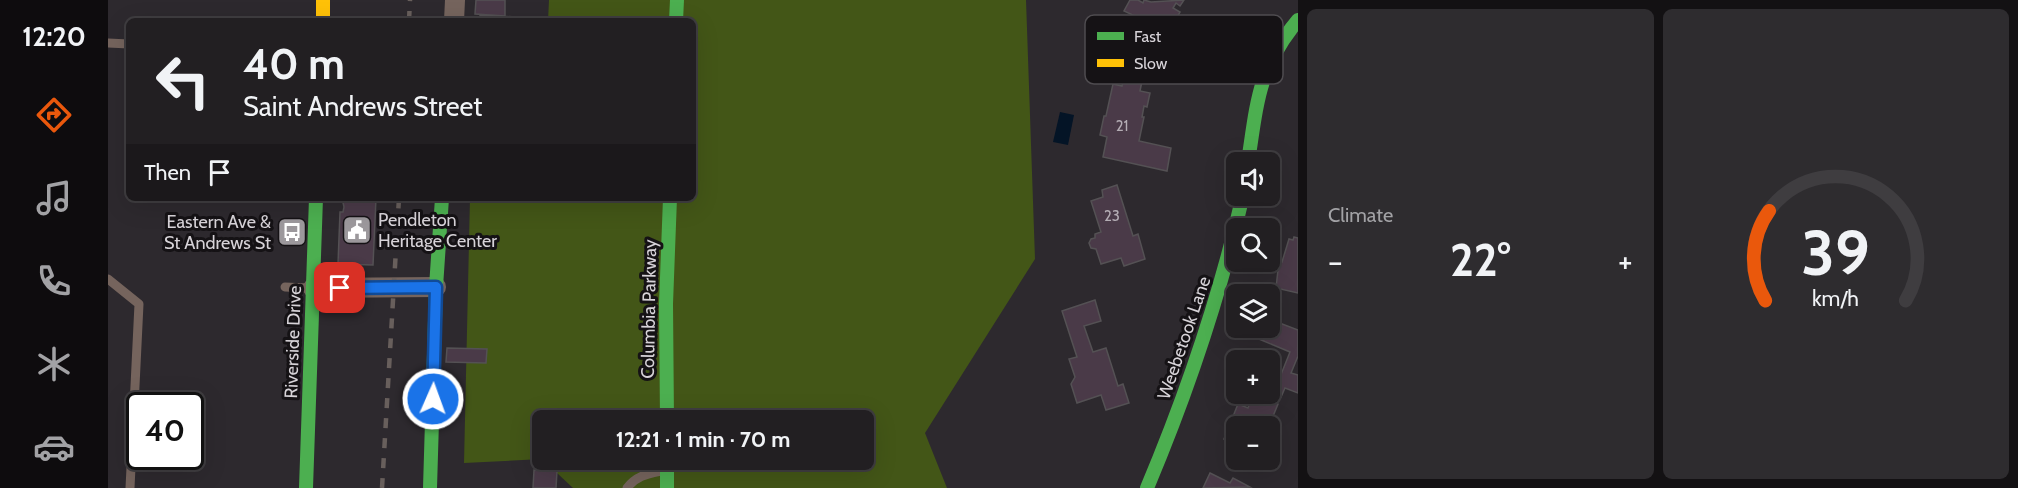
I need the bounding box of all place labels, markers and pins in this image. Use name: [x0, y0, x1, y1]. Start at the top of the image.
place label: Pendleton Heritage Center: [378, 209, 497, 252]
place label: Eastern Ave & St Andrews St: [164, 211, 271, 254]
public building icon: Pendleton Heritage Center: [341, 214, 373, 246]
bus stop icon: Eastern Ave & St Andrews St: [276, 216, 308, 248]
pin: [314, 262, 365, 313]

